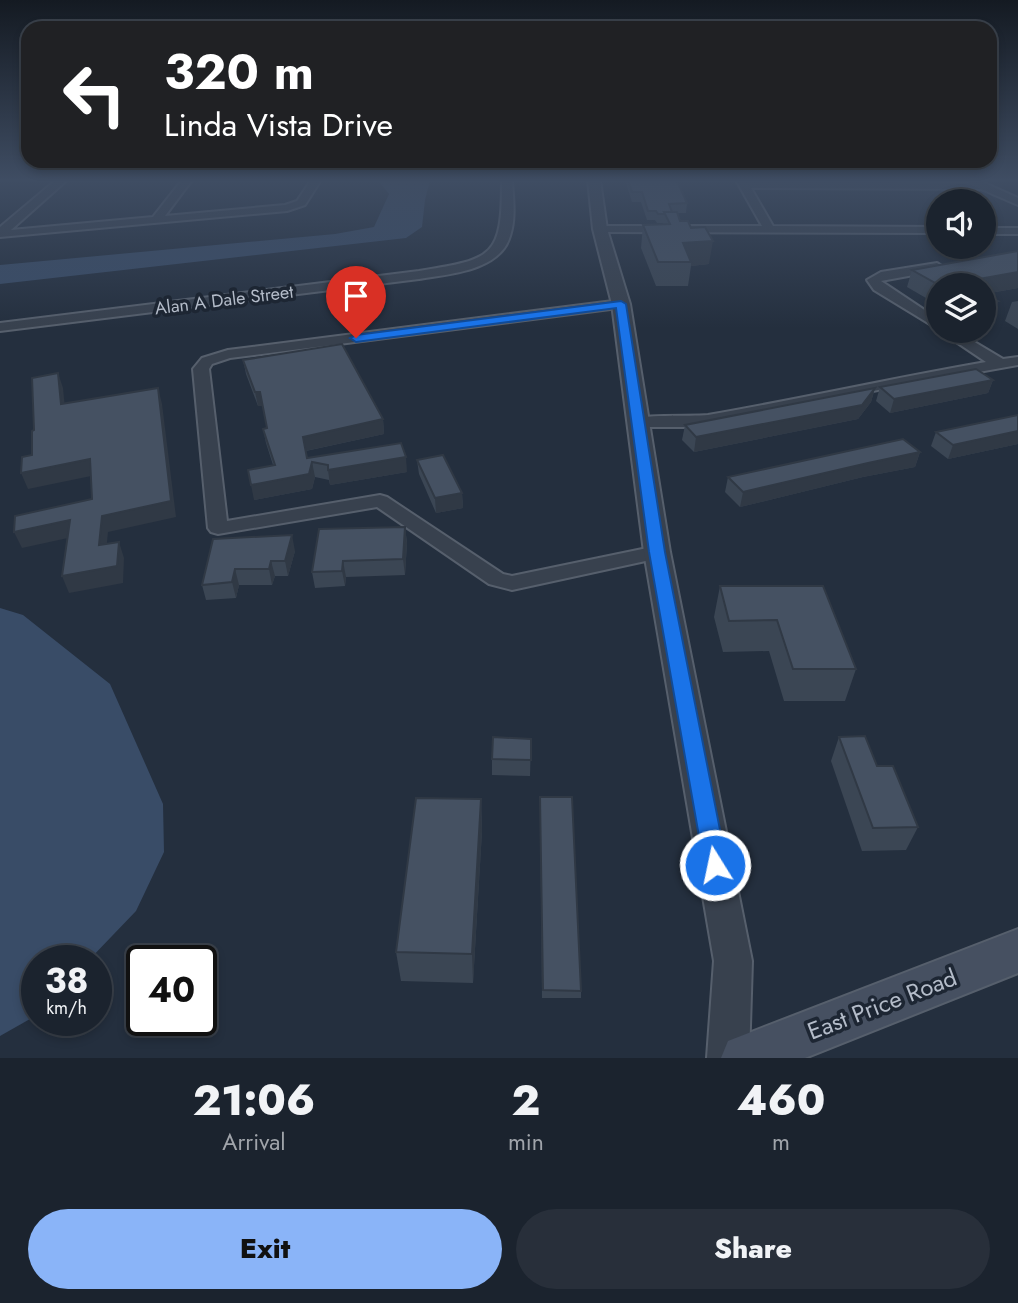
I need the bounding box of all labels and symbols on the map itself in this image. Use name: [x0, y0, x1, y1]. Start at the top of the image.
pin: [326, 266, 386, 338]
street label: Alan A Dale Street: [153, 279, 295, 321]
position arrow: [678, 828, 752, 902]
speed limit sign: 40: [126, 945, 217, 1036]
street label: East Price Road: [802, 959, 962, 1049]

